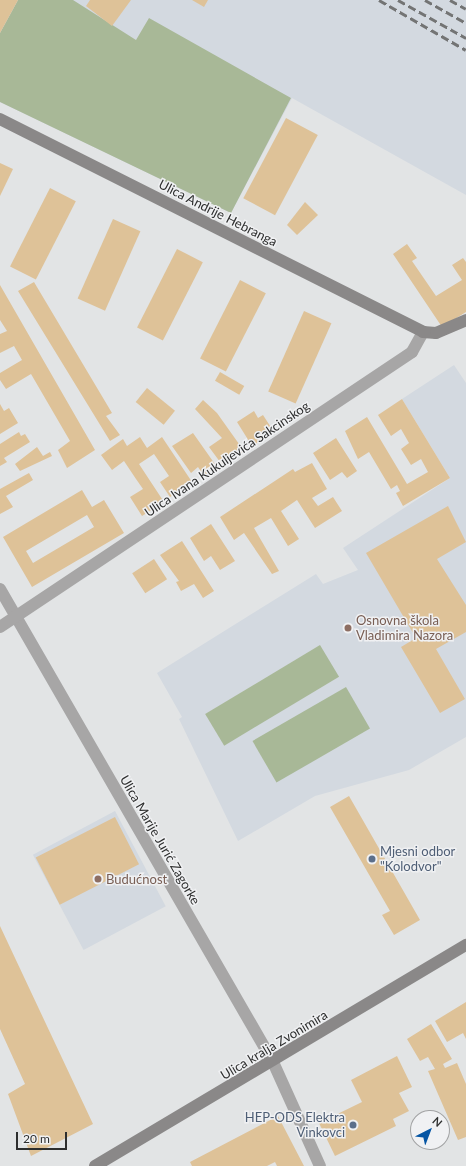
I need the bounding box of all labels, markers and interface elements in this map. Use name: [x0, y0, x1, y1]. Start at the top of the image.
street label: Ulica Andrije Hebranga: [156, 176, 280, 250]
street label: Ulica Ivana Kukuljevića Sakcinskog: [142, 398, 312, 520]
place label: Osnovna škola Vladimira Nazora: [356, 613, 453, 644]
marker: Osnovna škola Vladimira Nazora: [343, 623, 353, 633]
street label: Ulica Marije Jurić Zagorke: [116, 772, 204, 908]
place label: Mjesni odbor "Kolodvor": [380, 844, 455, 875]
marker: Mjesni odbor "Kolodvor": [367, 854, 377, 864]
place label: Budućnost: [106, 871, 167, 887]
marker: Budućnost: [93, 874, 103, 884]
street label: Ulica kralja Zvonimira: [218, 1007, 330, 1083]
place label: HEP-ODS Elektra Vinkovci: [245, 1110, 345, 1141]
north arrow: [410, 1110, 450, 1150]
text: N: [430, 1114, 445, 1129]
marker: HEP-ODS Elektra Vinkovci: [348, 1120, 358, 1130]
scale bar: [18, 1124, 69, 1150]
text: 20 m: [23, 1131, 50, 1146]

